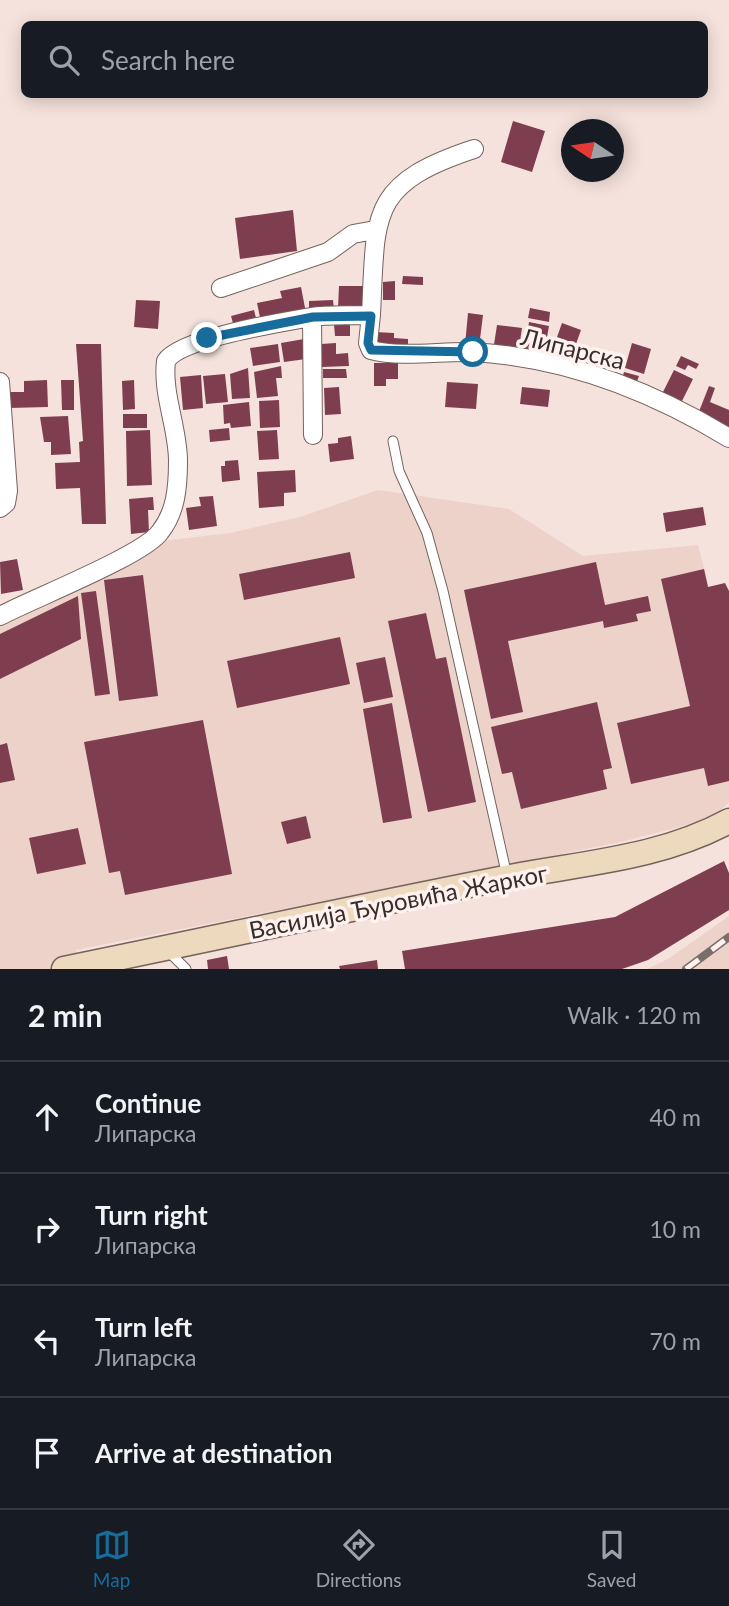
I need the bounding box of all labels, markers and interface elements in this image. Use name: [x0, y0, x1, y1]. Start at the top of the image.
search box: [21, 21, 708, 98]
icon: search: [45, 41, 83, 79]
text: Search here: [101, 44, 235, 76]
north arrow: [561, 119, 624, 182]
street label: Липарска: [517, 321, 628, 375]
route end: [191, 322, 222, 353]
route start: [457, 336, 488, 367]
street label: Василија Ђуровића Жарког: [246, 858, 550, 944]
text: 2 min: [28, 997, 102, 1033]
text: Walk · 120 m: [567, 1001, 701, 1029]
text: Continue: [95, 1087, 201, 1119]
icon: ahead: [28, 1098, 66, 1136]
text: 40 m: [650, 1103, 701, 1131]
text: Липарска: [95, 1119, 196, 1147]
text: Turn right: [95, 1199, 208, 1231]
icon: right: [28, 1210, 66, 1248]
text: 10 m: [650, 1215, 701, 1243]
text: Липарска: [95, 1231, 196, 1259]
text: Turn left: [95, 1311, 192, 1343]
icon: left: [28, 1322, 66, 1360]
text: 70 m: [650, 1327, 701, 1355]
text: Липарска: [95, 1343, 196, 1371]
icon: arrive: [28, 1434, 66, 1472]
text: Arrive at destination: [95, 1437, 332, 1469]
tab: Map: [93, 1526, 131, 1591]
tab: Directions: [316, 1526, 402, 1591]
tab: Saved: [587, 1526, 636, 1591]

